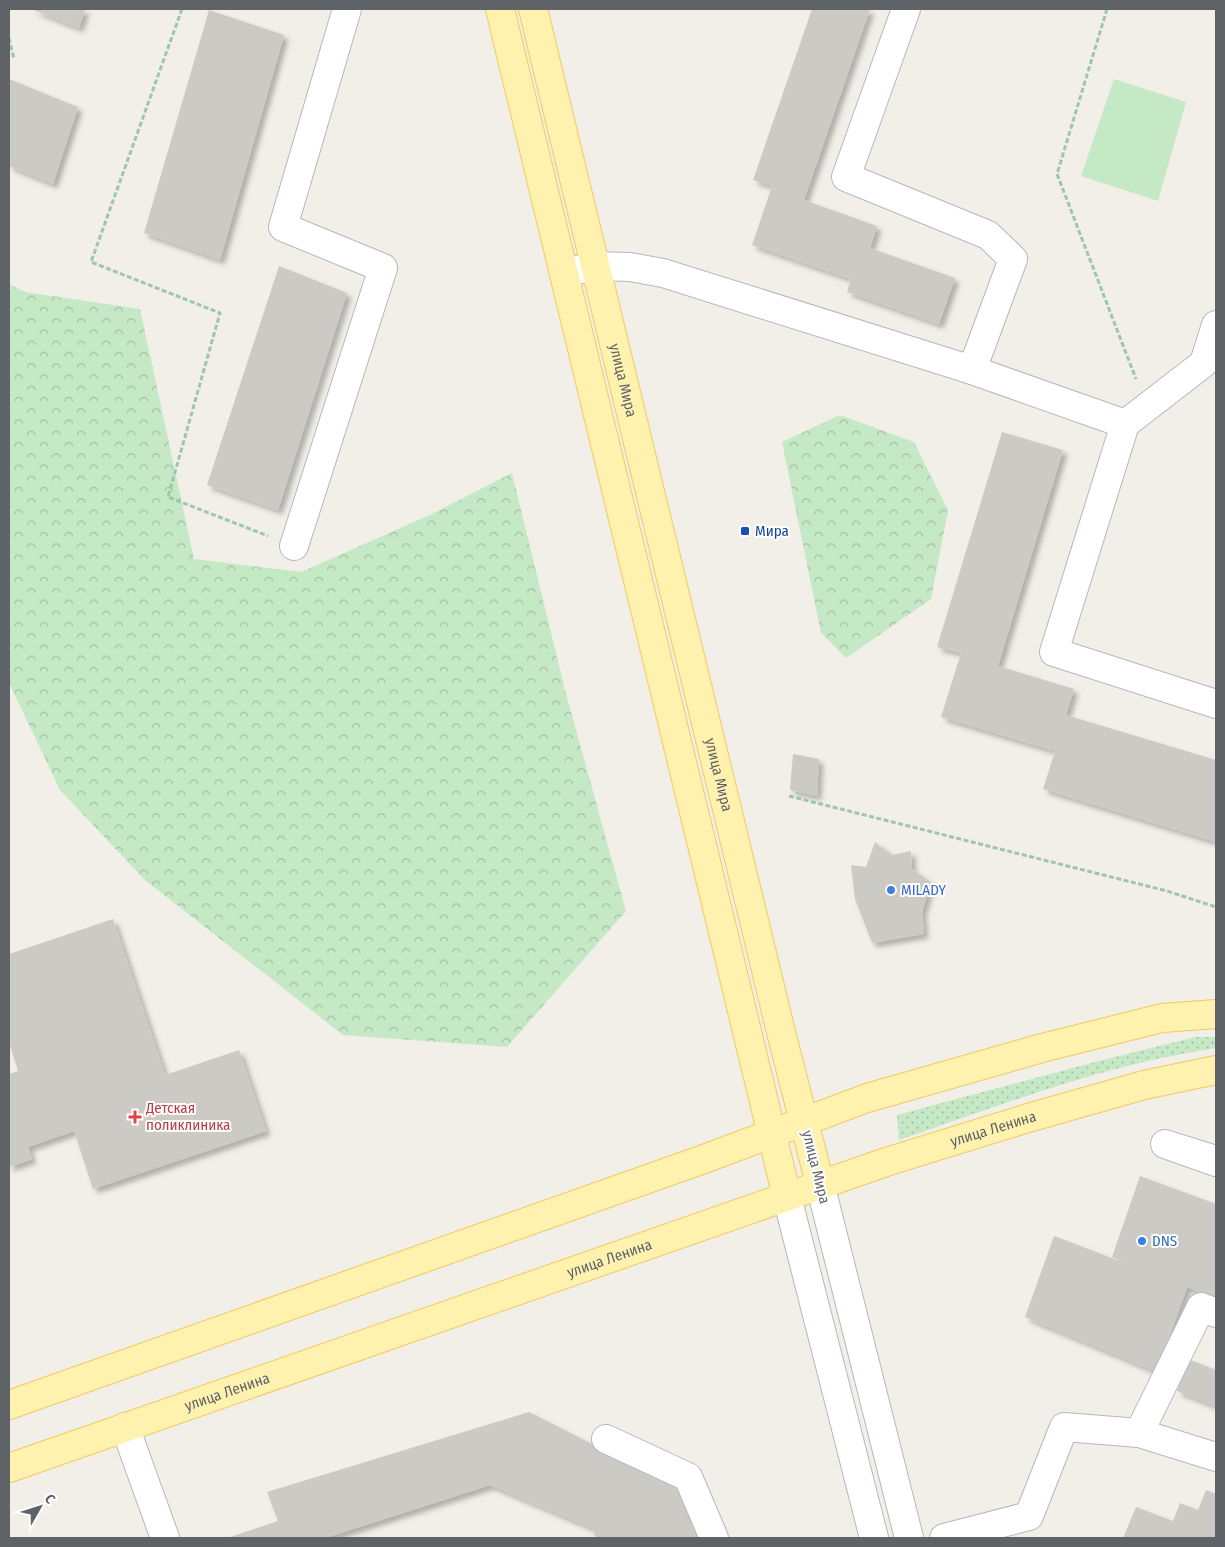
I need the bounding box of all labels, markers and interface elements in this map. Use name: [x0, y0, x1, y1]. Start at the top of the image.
street label: улица Мира: [605, 342, 641, 419]
place label: Мира: [755, 522, 789, 540]
marker: Мира: [739, 525, 751, 537]
street label: улица Мира: [701, 736, 736, 813]
place label: МILADY: [901, 881, 946, 899]
marker: МILADY: [885, 884, 897, 896]
place label: Детская поликлиника: [145, 1099, 230, 1134]
street label: улица Ленина: [948, 1107, 1038, 1151]
marker: Детская поликлиника: [128, 1110, 142, 1124]
street label: улица Мира: [798, 1128, 834, 1206]
place label: DNS: [1152, 1232, 1177, 1250]
street label: улица Ленина: [565, 1235, 654, 1282]
marker: DNS: [1136, 1235, 1148, 1247]
street label: улица Ленина: [182, 1369, 272, 1415]
north arrow: [15, 1482, 65, 1532]
text: С: [41, 1491, 59, 1508]

